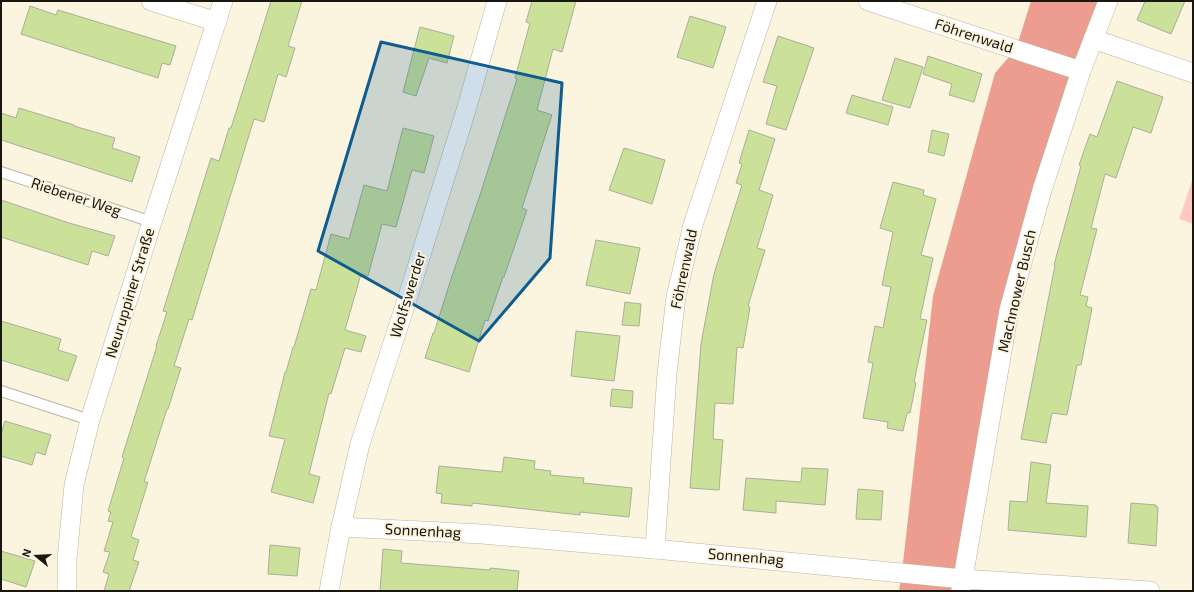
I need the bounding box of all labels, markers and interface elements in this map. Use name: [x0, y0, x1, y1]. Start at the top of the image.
street label: Föhrenwald: [933, 14, 1016, 56]
street label: Riebener Weg: [29, 173, 124, 219]
street label: Neuruppiner Straße: [101, 225, 157, 360]
street label: Föhrenwald: [666, 227, 700, 310]
street label: Machnower Busch: [993, 228, 1039, 354]
street label: Wolfswerder: [385, 249, 429, 340]
street label: Sonnenhag: [384, 519, 462, 541]
north arrow: [16, 536, 56, 576]
street label: Sonnenhag: [707, 544, 786, 568]
text: N: [19, 547, 33, 559]

